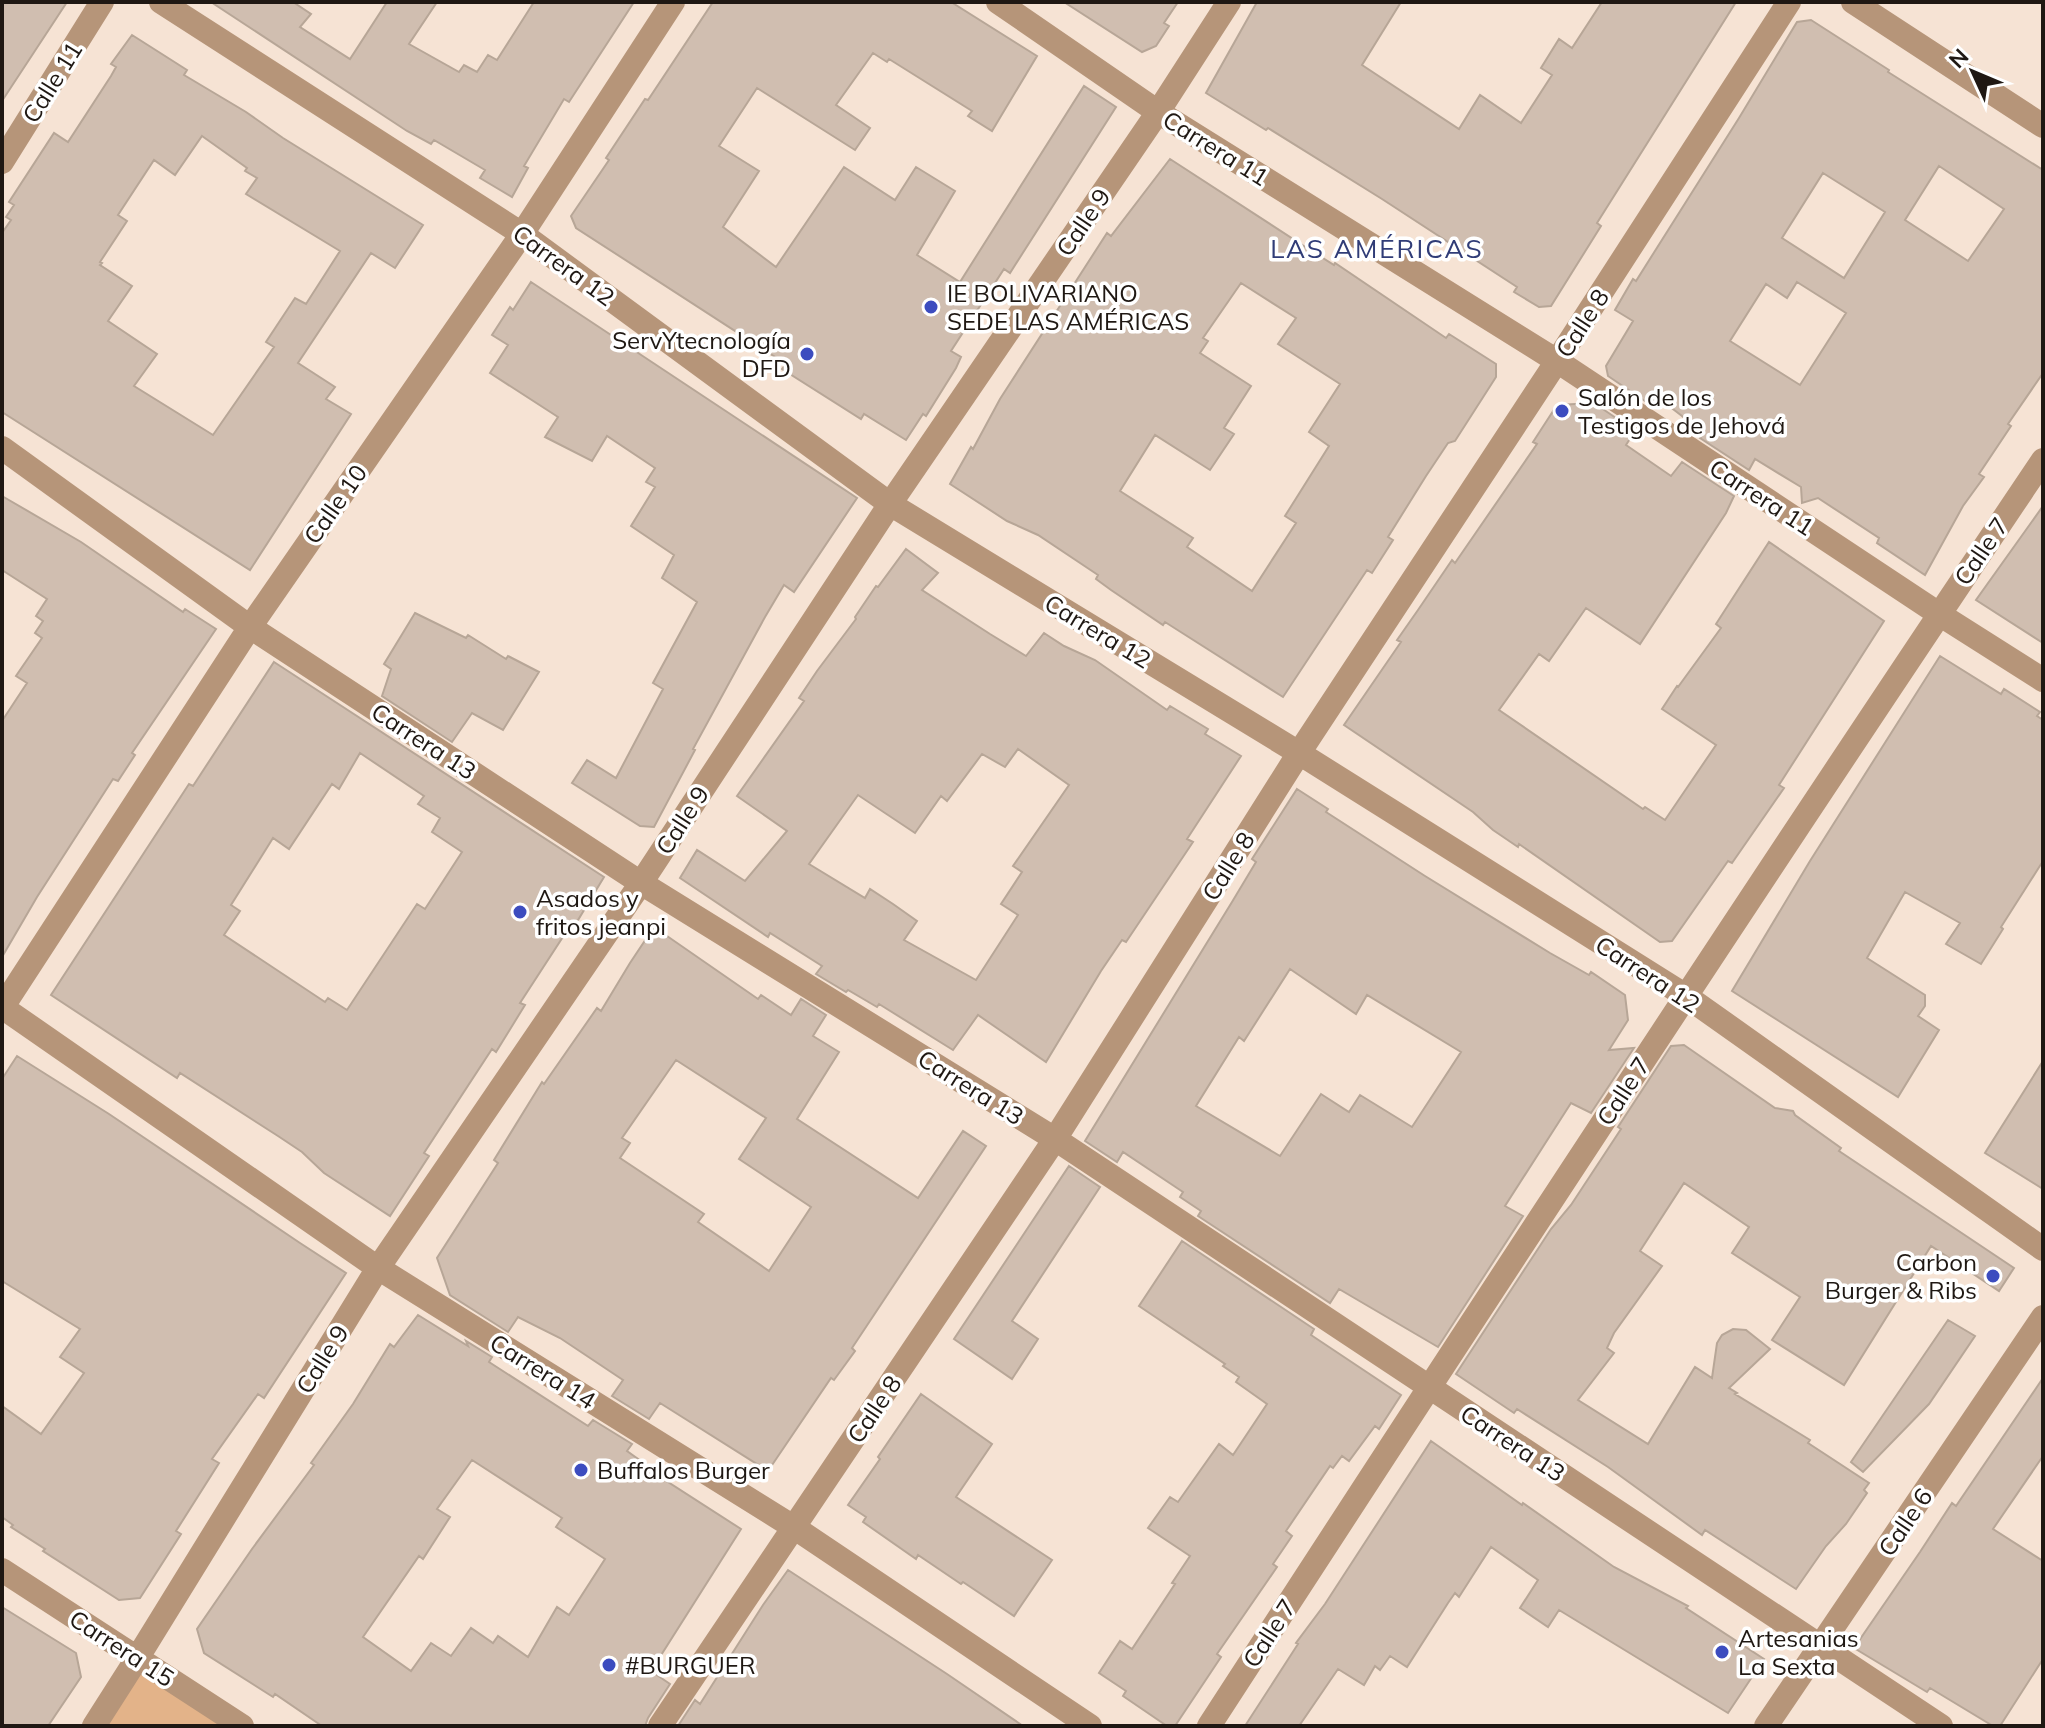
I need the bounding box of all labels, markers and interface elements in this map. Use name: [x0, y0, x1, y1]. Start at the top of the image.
north arrow: [1933, 32, 2013, 112]
street label: Calle 11: [15, 36, 89, 128]
text: N: [1943, 42, 1974, 74]
street label: Carrera 11: [1158, 104, 1274, 192]
street label: Calle 9: [1049, 182, 1117, 262]
street label: Carrera 12: [507, 218, 621, 312]
district label: LAS AMÉRICAS: [1270, 232, 1484, 265]
place label: IE BOLIVARIANO SEDE LAS AMÉRICAS: [947, 278, 1189, 336]
street label: Calle 8: [1549, 283, 1615, 363]
marker: IE BOLIVARIANO SEDE LAS AMÉRICAS: [922, 298, 940, 316]
place label: ServYtecnología DFD: [612, 325, 791, 383]
marker: ServYtecnología DFD: [798, 345, 816, 363]
place label: Salón de los Testigos de Jehová: [1578, 382, 1785, 440]
marker: Salón de los Testigos de Jehová: [1553, 402, 1571, 420]
street label: Carrera 11: [1704, 452, 1820, 542]
street label: Calle 10: [297, 459, 373, 549]
street label: Calle 7: [1947, 511, 2015, 591]
street label: Carrera 12: [1039, 588, 1157, 674]
street label: Carrera 13: [366, 696, 482, 786]
street label: Calle 9: [649, 780, 715, 860]
street label: Calle 8: [1195, 826, 1261, 906]
place label: Asados y fritos jeanpi: [536, 883, 666, 941]
marker: Asados y fritos jeanpi: [511, 903, 529, 921]
street label: Carrera 12: [1590, 929, 1706, 1019]
street label: Carrera 13: [913, 1043, 1029, 1131]
street label: Calle 7: [1590, 1051, 1656, 1131]
place label: Carbon Burger & Ribs: [1825, 1247, 1977, 1305]
marker: Carbon Burger & Ribs: [1984, 1267, 2002, 1285]
street label: Calle 9: [289, 1319, 355, 1399]
street label: Carrera 14: [485, 1327, 601, 1415]
street label: Calle 8: [840, 1369, 908, 1449]
street label: Carrera 13: [1455, 1398, 1571, 1488]
place label: Buffalos Burger: [597, 1455, 770, 1485]
marker: Buffalos Burger: [572, 1461, 590, 1479]
street label: Calle 6: [1871, 1482, 1939, 1562]
street label: Calle 7: [1236, 1593, 1302, 1673]
street label: Carrera 15: [64, 1603, 180, 1693]
place label: Artesanias La Sexta: [1738, 1623, 1859, 1681]
marker: Artesanias La Sexta: [1713, 1643, 1731, 1661]
place label: #BURGUER: [625, 1650, 756, 1680]
marker: #BURGUER: [600, 1656, 618, 1674]

